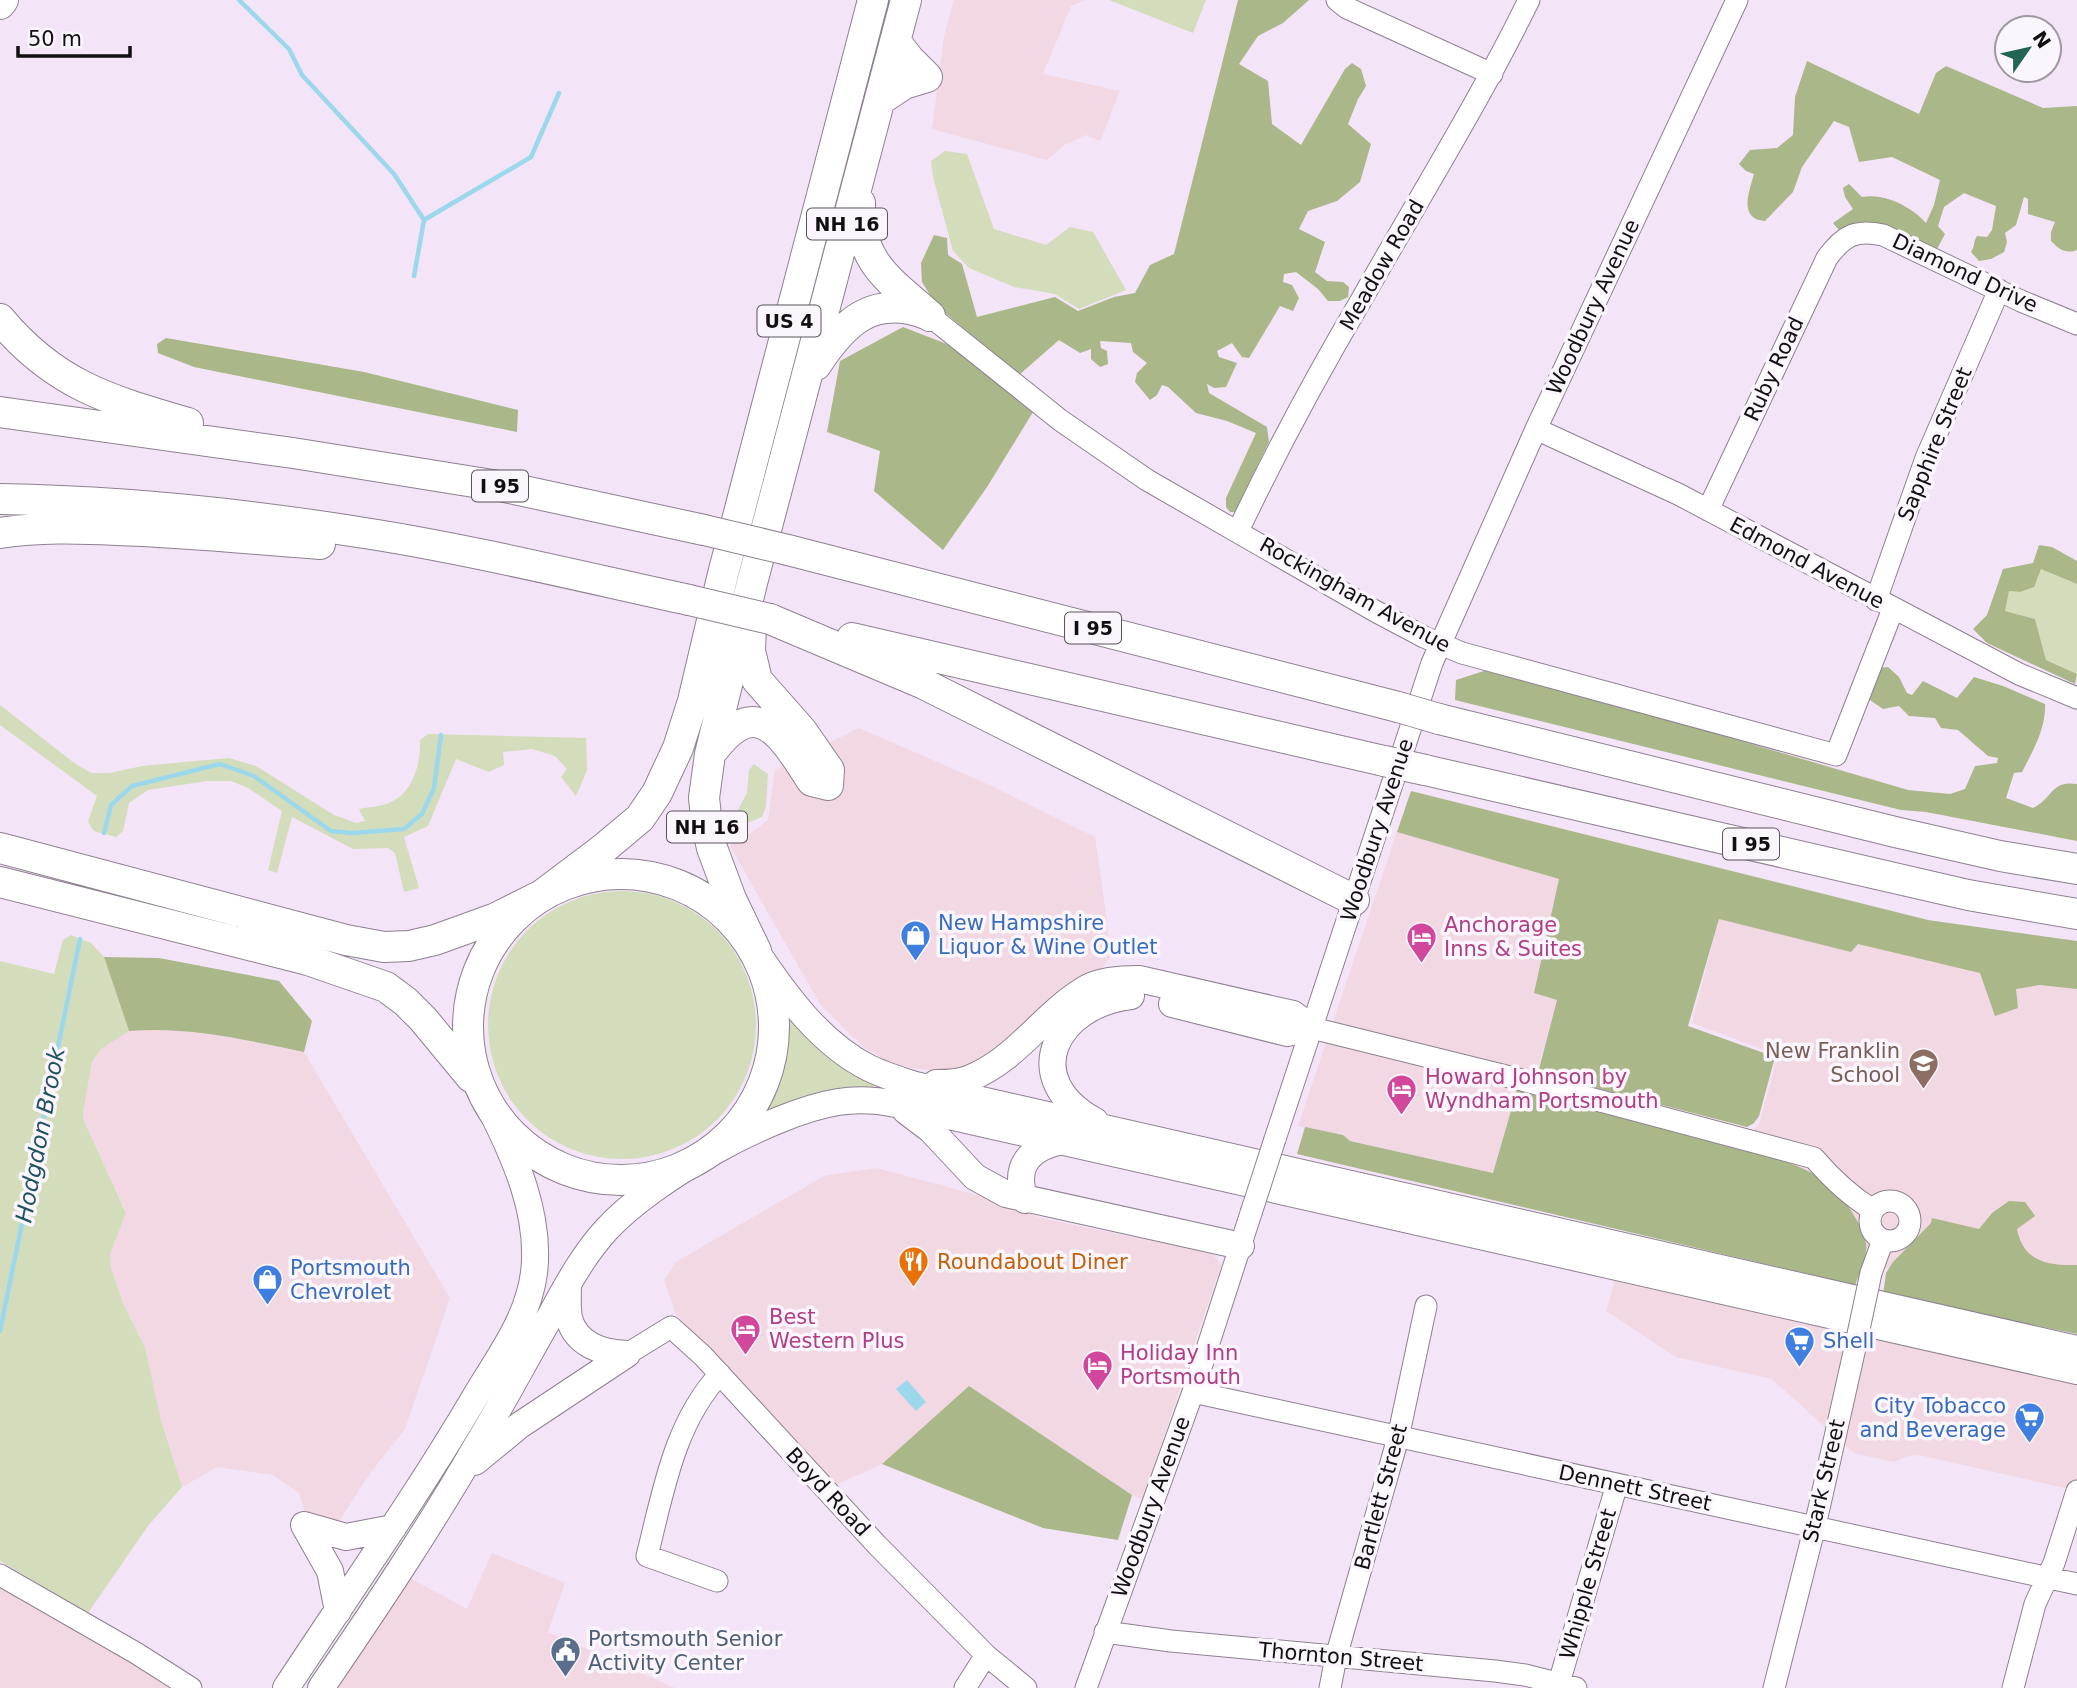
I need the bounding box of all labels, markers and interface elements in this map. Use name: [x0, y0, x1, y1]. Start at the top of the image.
scale bar: [18, 14, 130, 58]
north arrow: [1993, 14, 2063, 84]
text: 50 m: [28, 27, 82, 51]
text: N: [2029, 27, 2056, 52]
street label: Meadow Road: [1335, 196, 1429, 334]
road number: NH 16: [807, 208, 887, 240]
street label: Woodbury Avenue: [1542, 215, 1644, 399]
street label: Diamond Drive: [1889, 229, 2041, 317]
road number: US 4: [758, 306, 820, 336]
street label: Ruby Road: [1739, 313, 1809, 425]
street label: Sapphire Street: [1893, 364, 1977, 524]
road number: I 95: [472, 471, 528, 502]
street label: Edmond Avenue: [1726, 512, 1888, 614]
street label: Rockingham Avenue: [1256, 533, 1454, 657]
road number: I 95: [1065, 612, 1121, 643]
street label: Woodbury Avenue: [1336, 735, 1418, 925]
road number: NH 16: [667, 812, 747, 842]
road number: I 95: [1723, 828, 1779, 860]
place label: New Hampshire Liquor & Wine Outlet: [938, 911, 1158, 959]
place label: Anchorage Inns & Suites: [1444, 913, 1582, 961]
shop icon: New Hampshire Liquor & Wine Outlet: [898, 918, 932, 962]
hotel icon: Anchorage Inns & Suites: [1404, 920, 1438, 964]
place label: New Franklin School: [1765, 1039, 1900, 1087]
water label: Hodgdon Brook: [10, 1044, 70, 1225]
school or university icon: New Franklin School: [1906, 1046, 1940, 1090]
place label: Howard Johnson by Wyndham Portsmouth: [1425, 1065, 1659, 1113]
hotel icon: Howard Johnson by Wyndham Portsmouth: [1385, 1072, 1419, 1116]
restaurant icon: Roundabout Diner: [897, 1245, 931, 1289]
place label: Roundabout Diner: [937, 1250, 1128, 1274]
place label: Portsmouth Chevrolet: [290, 1256, 411, 1304]
shop icon: Portsmouth Chevrolet: [250, 1263, 284, 1307]
place label: Best Western Plus: [769, 1305, 905, 1353]
hotel icon: Best Western Plus: [729, 1312, 763, 1356]
supermarket icon: Shell: [1783, 1324, 1817, 1368]
place label: Shell: [1823, 1329, 1874, 1353]
place label: Holiday Inn Portsmouth: [1120, 1341, 1241, 1389]
hotel icon: Holiday Inn Portsmouth: [1080, 1348, 1114, 1392]
place label: City Tobacco and Beverage: [1859, 1394, 2006, 1442]
supermarket icon: City Tobacco and Beverage: [2012, 1401, 2046, 1445]
street label: Woodbury Avenue: [1107, 1413, 1195, 1601]
street label: Stark Street: [1798, 1417, 1850, 1545]
street label: Bartlett Street: [1350, 1422, 1412, 1572]
street label: Boyd Road: [781, 1443, 875, 1541]
street label: Dennett Street: [1556, 1460, 1714, 1516]
street label: Whipple Street: [1555, 1506, 1621, 1662]
place label: Portsmouth Senior Activity Center: [588, 1627, 783, 1675]
public building icon: Portsmouth Senior Activity Center: [548, 1634, 582, 1678]
street label: Thornton Street: [1257, 1638, 1424, 1676]

